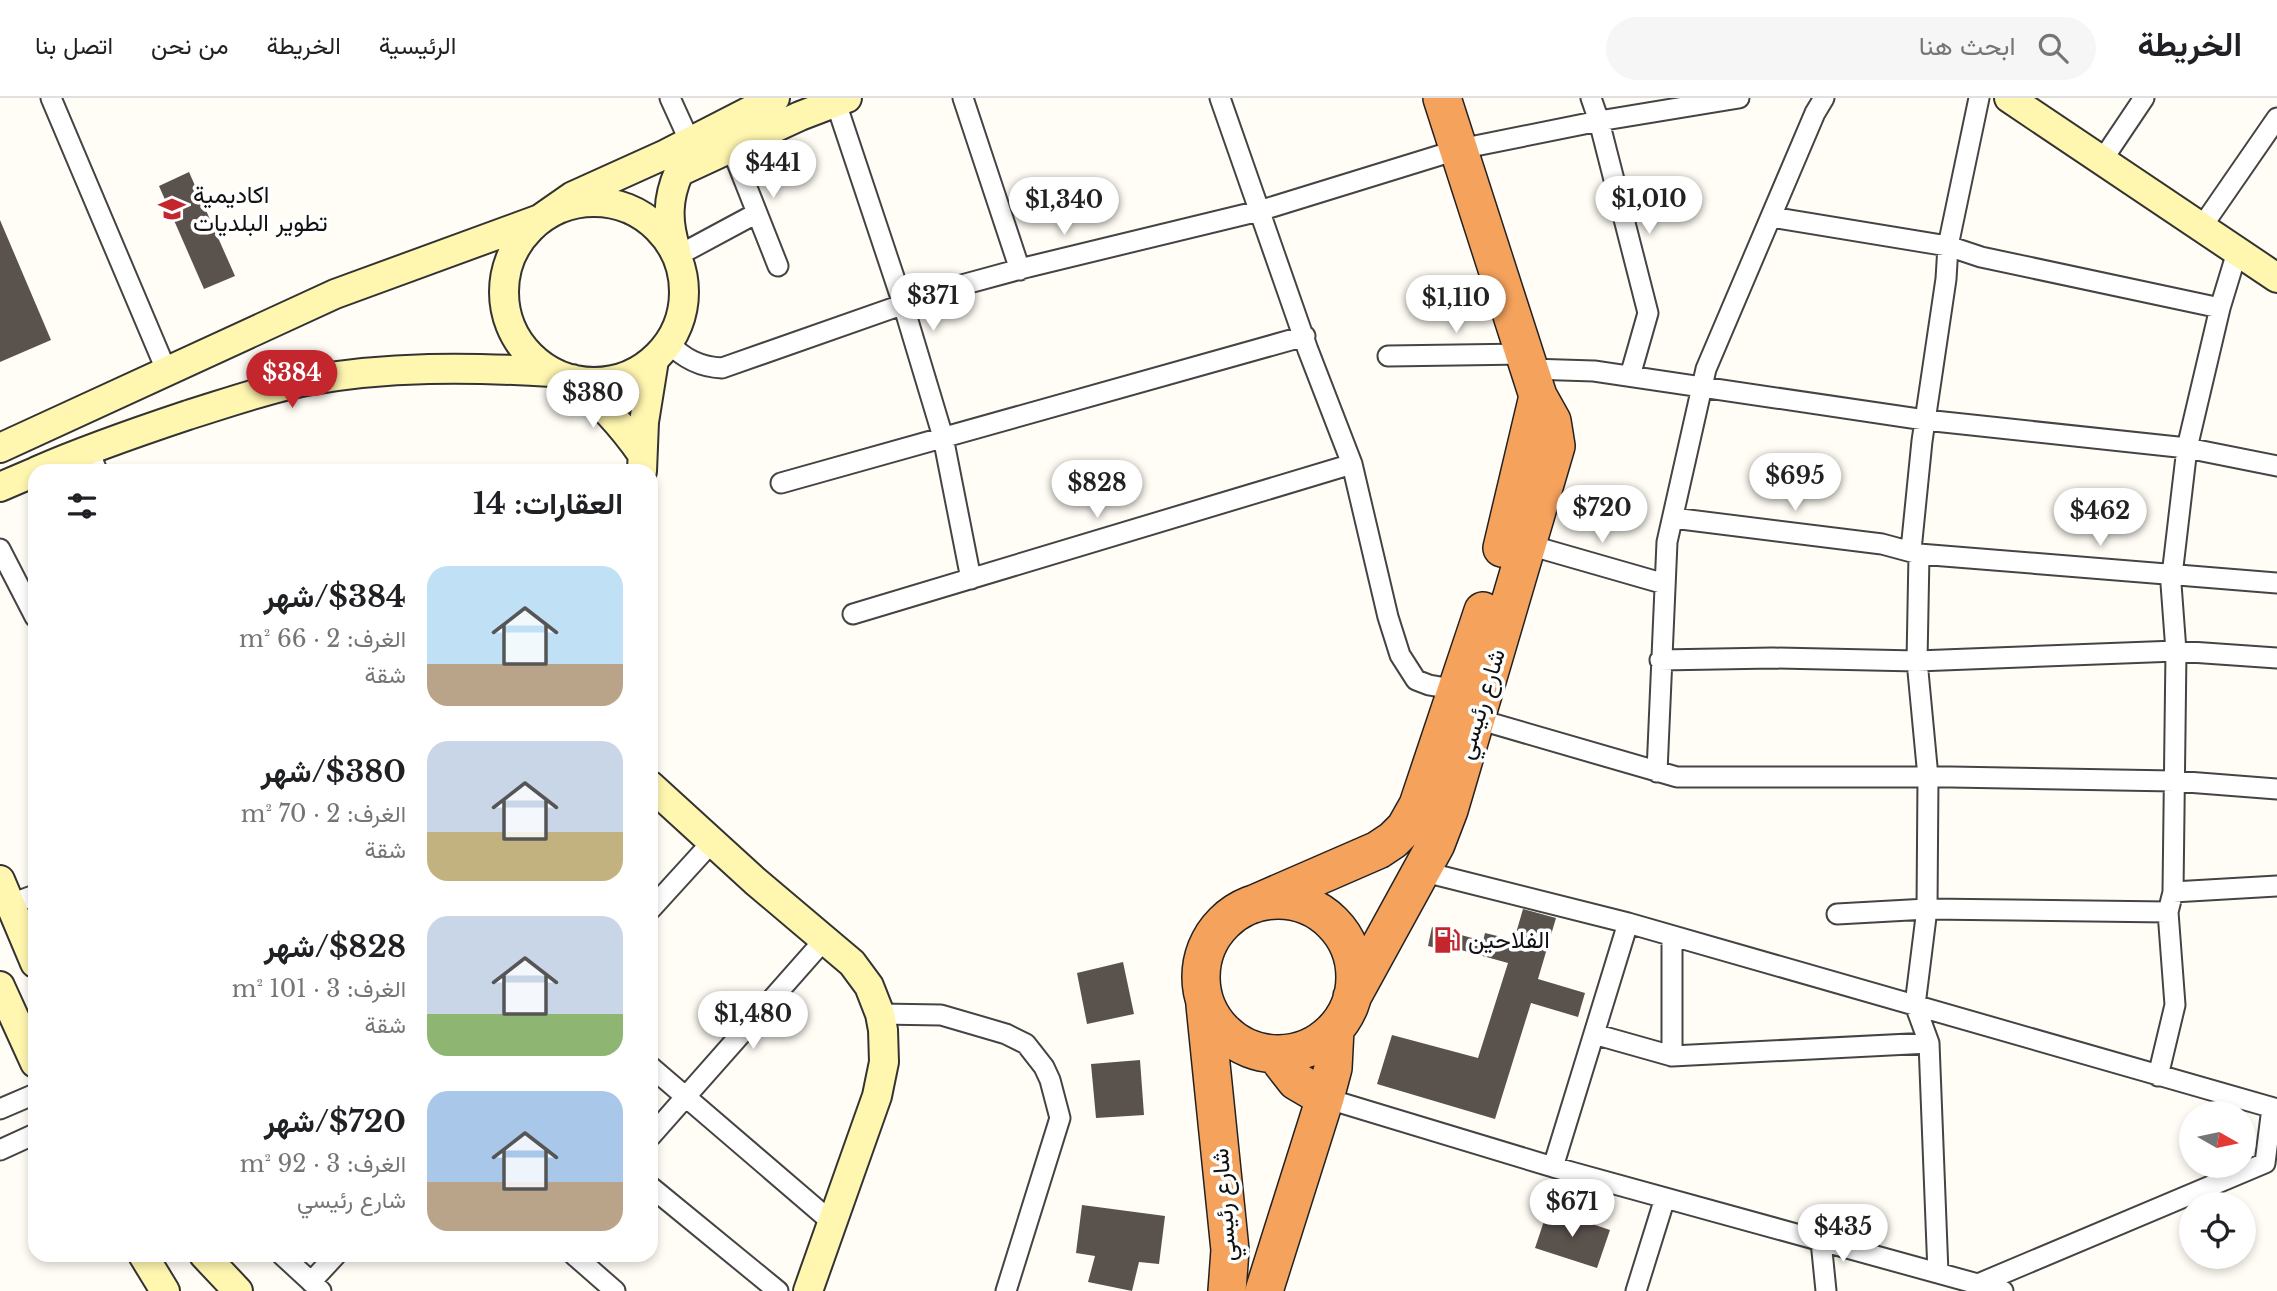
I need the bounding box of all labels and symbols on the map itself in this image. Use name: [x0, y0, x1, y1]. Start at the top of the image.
pin: $441: [732, 140, 814, 200]
pin: $1,010: [1592, 176, 1706, 236]
pin: $1,340: [1007, 178, 1121, 237]
place label: اكاديمية تطوير البلديات: [193, 180, 328, 238]
school or university icon: اكاديمية تطوير البلديات: [157, 194, 187, 224]
pin: $371: [892, 274, 974, 333]
pin: $1,110: [1399, 275, 1513, 335]
pin: $384: [251, 350, 333, 410]
pin: $380: [552, 370, 634, 430]
pin: $695: [1754, 454, 1836, 513]
pin: $828: [1056, 460, 1138, 520]
pin: $720: [1561, 486, 1643, 545]
pin: $462: [2059, 489, 2141, 548]
street label: شارع رئيسي: [1450, 645, 1516, 764]
fuel station icon: الفلاحين: [1432, 925, 1462, 955]
place label: الفلاحين: [1468, 925, 1550, 954]
pin: $1,480: [696, 992, 810, 1051]
north arrow: [2179, 1101, 2256, 1178]
street label: شارع رئيسي: [1205, 1147, 1247, 1263]
pin: $671: [1531, 1180, 1613, 1239]
pin: $435: [1802, 1204, 1884, 1264]

